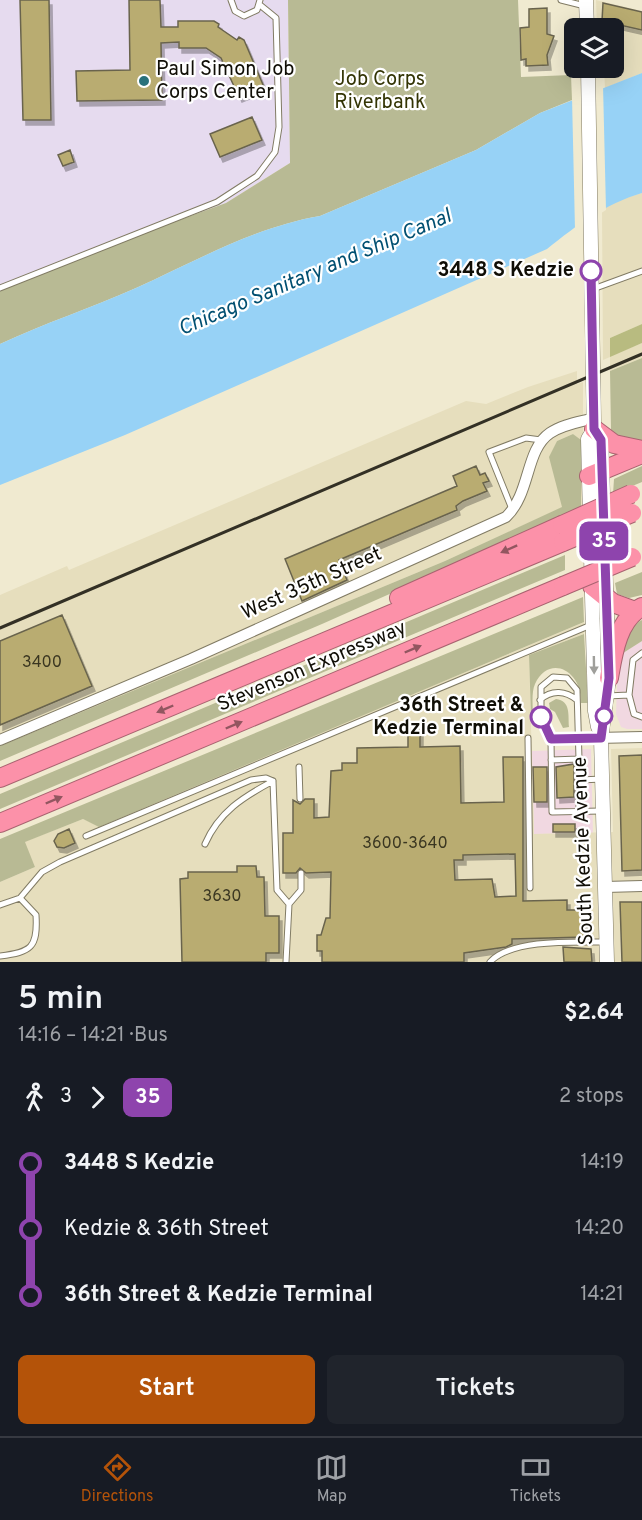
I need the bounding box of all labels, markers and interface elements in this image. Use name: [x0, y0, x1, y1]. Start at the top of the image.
map controls: [564, 18, 624, 78]
button: layers: [564, 18, 624, 78]
place label: Paul Simon Job Corps Center: [156, 57, 295, 106]
park label: Job Corps Riverbank: [334, 67, 426, 116]
marker: Paul Simon Job Corps Center: [137, 74, 151, 88]
water label: Chicago Sanitary and Ship Canal: [174, 202, 457, 343]
place label: 3448 S Kedzie: [437, 258, 574, 284]
marker: 3448 S Kedzie: [580, 260, 602, 282]
line badge: 35: [577, 522, 631, 560]
text: 35: [591, 528, 617, 555]
street label: West 35th Street: [238, 541, 386, 627]
one-way arrow: [499, 544, 517, 554]
street label: Stevenson Expressway: [213, 615, 411, 719]
one-way arrow: [405, 644, 423, 654]
house number: 3400: [22, 653, 62, 673]
one-way arrow: [589, 656, 599, 675]
place label: 36th Street & Kedzie Terminal: [373, 693, 524, 742]
one-way arrow: [156, 704, 174, 714]
marker: 36th Street & Kedzie Terminal: [530, 706, 552, 728]
unlabelled marker: [595, 707, 613, 725]
one-way arrow: [225, 720, 242, 729]
street label: South Kedzie Avenue: [568, 756, 600, 946]
one-way arrow: [45, 795, 63, 804]
house number: 3600-3640: [362, 834, 448, 854]
house number: 3630: [203, 887, 241, 907]
text: 5 min: [18, 979, 103, 1021]
text: $2.64: [564, 1000, 624, 1027]
text: 14:16 – 14:21 · Bus: [18, 1023, 168, 1049]
icon: walk: [18, 1081, 51, 1114]
icon: forward: [81, 1081, 114, 1114]
text: 3: [60, 1084, 72, 1110]
text: 35: [135, 1084, 160, 1111]
text: 2 stops: [559, 1084, 624, 1110]
text: 3448 S Kedzie: [64, 1150, 214, 1177]
text: 14:19: [581, 1150, 624, 1176]
text: Kedzie & 36th Street: [64, 1216, 269, 1243]
text: 14:20: [575, 1216, 624, 1242]
text: 36th Street & Kedzie Terminal: [64, 1282, 373, 1309]
text: 14:21: [580, 1282, 624, 1308]
button: Start: [18, 1355, 315, 1424]
button: Tickets: [327, 1355, 624, 1424]
tab: Directions: [81, 1451, 154, 1507]
tab: Map: [315, 1451, 348, 1507]
tab: Tickets: [510, 1451, 561, 1507]

